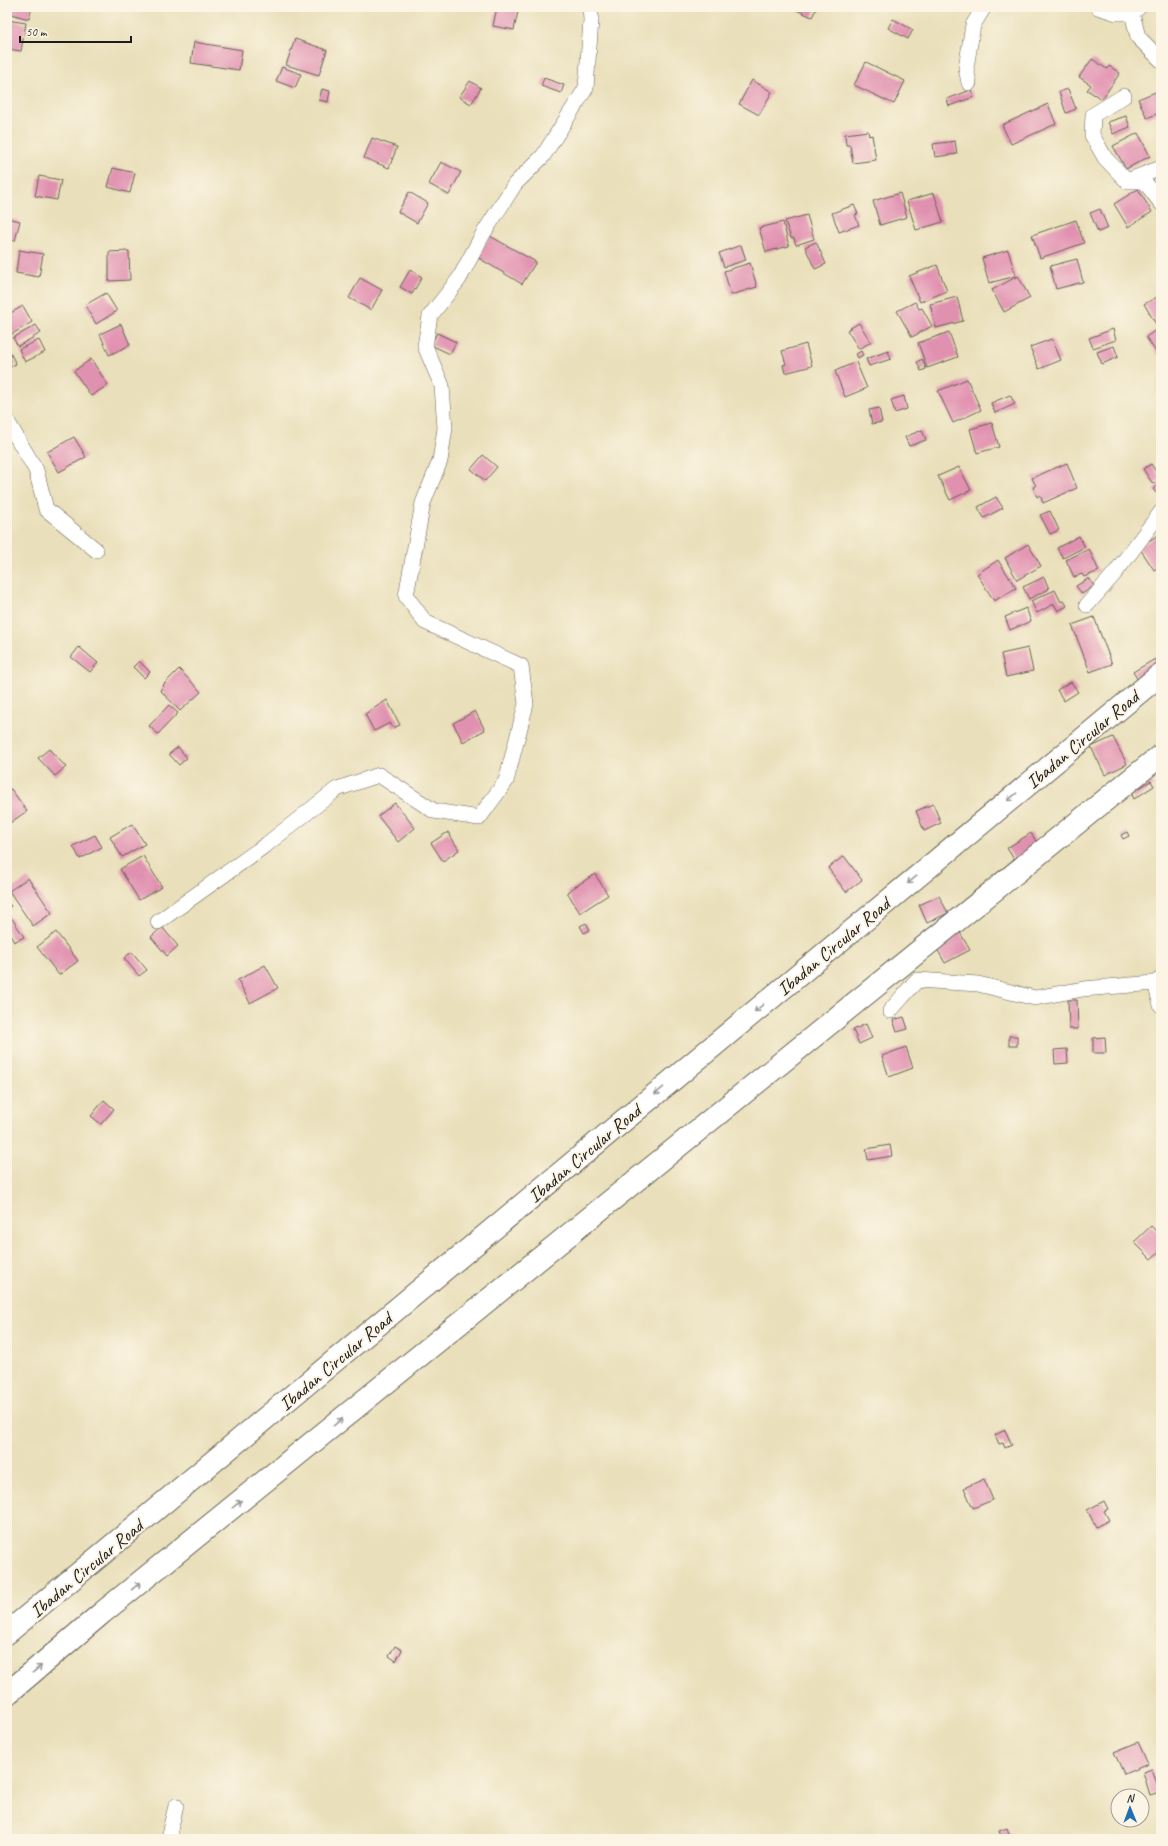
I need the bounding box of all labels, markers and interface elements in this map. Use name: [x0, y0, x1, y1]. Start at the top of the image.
scale bar: [20, 18, 131, 44]
text: 50 m: [26, 24, 48, 40]
street label: Ibadan Circular Road: [1021, 683, 1147, 794]
one-way arrow: [1007, 793, 1018, 802]
one-way arrow: [907, 876, 918, 885]
street label: Ibadan Circular Road: [772, 890, 898, 1001]
one-way arrow: [753, 1004, 764, 1013]
one-way arrow: [653, 1087, 664, 1096]
street label: Ibadan Circular Road: [523, 1097, 649, 1208]
street label: Ibadan Circular Road: [274, 1305, 400, 1416]
one-way arrow: [333, 1417, 344, 1426]
one-way arrow: [232, 1499, 243, 1508]
street label: Ibadan Circular Road: [25, 1512, 151, 1623]
one-way arrow: [131, 1581, 142, 1590]
one-way arrow: [31, 1665, 41, 1674]
north arrow: [1110, 1788, 1150, 1828]
text: N: [1126, 1791, 1136, 1805]

